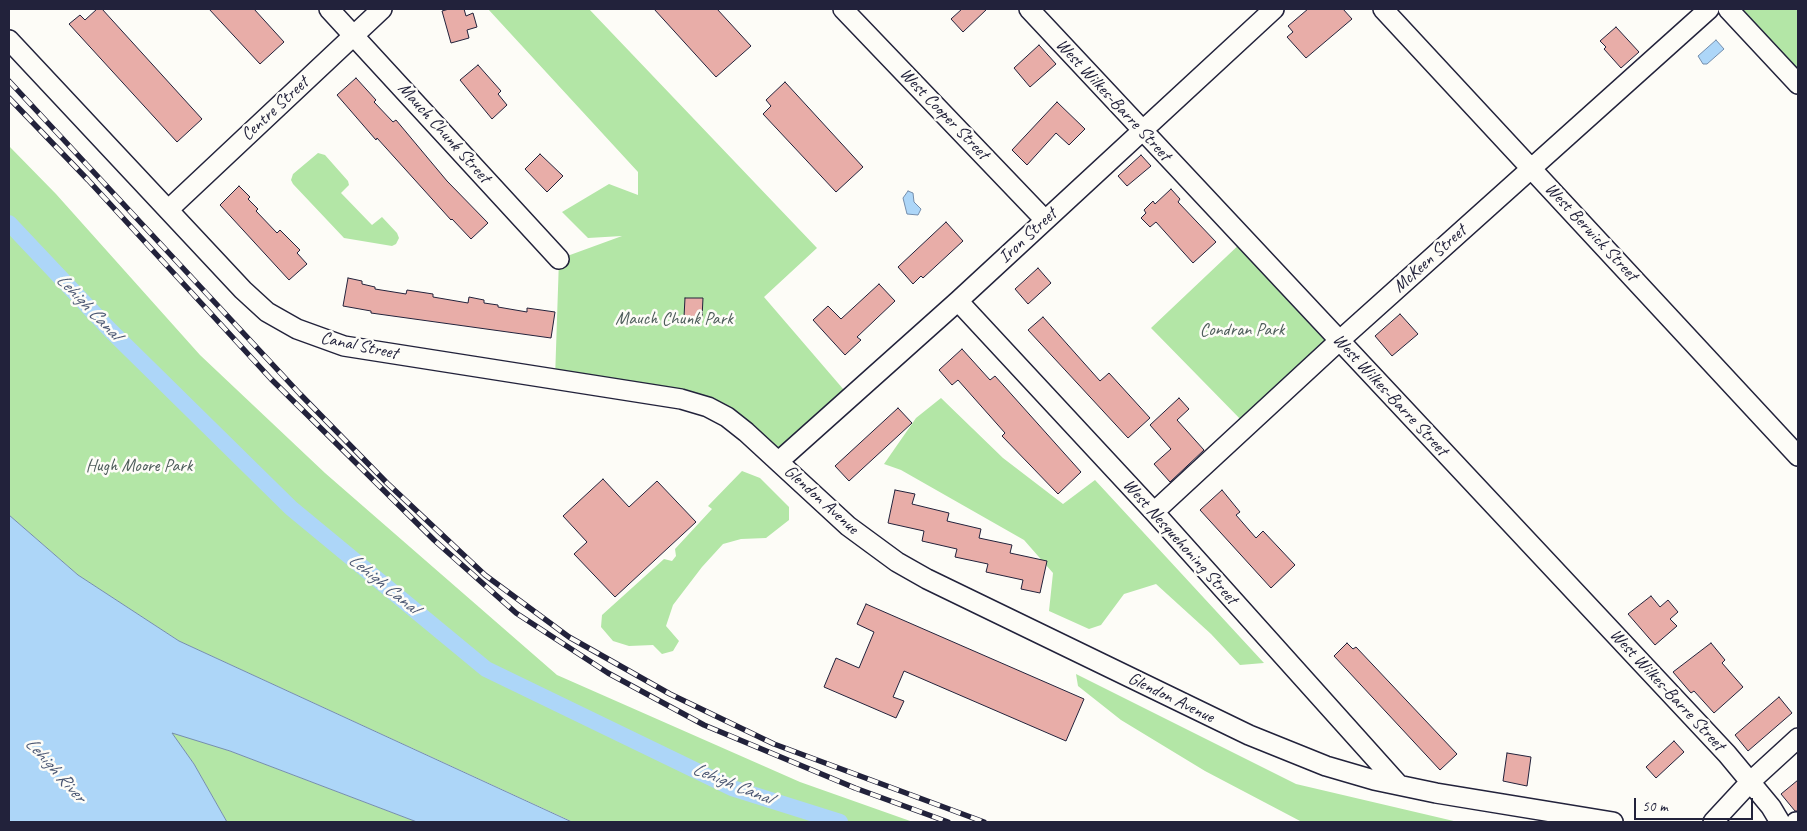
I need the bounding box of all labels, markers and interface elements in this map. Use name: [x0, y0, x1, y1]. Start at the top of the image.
street label: West Wilkes-Barre Street: [1051, 34, 1175, 166]
street label: West Cooper Street: [895, 64, 993, 164]
street label: Centre Street: [237, 72, 313, 146]
street label: Mauch Chunk Street: [393, 78, 495, 188]
street label: West Berwick Street: [1540, 178, 1642, 286]
street label: Iron Street: [994, 204, 1062, 268]
street label: McKeen Street: [1389, 221, 1471, 297]
water label: Lehigh Canal: [51, 269, 125, 345]
park label: Mauch Chunk Park: [615, 308, 733, 330]
park label: Condran Park: [1200, 319, 1284, 341]
street label: Canal Street: [318, 327, 400, 365]
street label: West Wilkes-Barre Street: [1328, 329, 1452, 461]
park label: Hugh Moore Park: [86, 455, 192, 477]
street label: Glendon Avenue: [779, 461, 863, 539]
street label: West Nesquehoning Street: [1118, 475, 1242, 609]
water label: Lehigh Canal: [343, 549, 423, 619]
street label: West Wilkes-Barre Street: [1605, 624, 1729, 756]
street label: Glendon Avenue: [1124, 668, 1218, 728]
water label: Lehigh River: [20, 733, 90, 807]
water label: Lehigh Canal: [689, 758, 775, 810]
scale bar: [1637, 788, 1756, 820]
text: 50 m: [1642, 797, 1668, 816]

